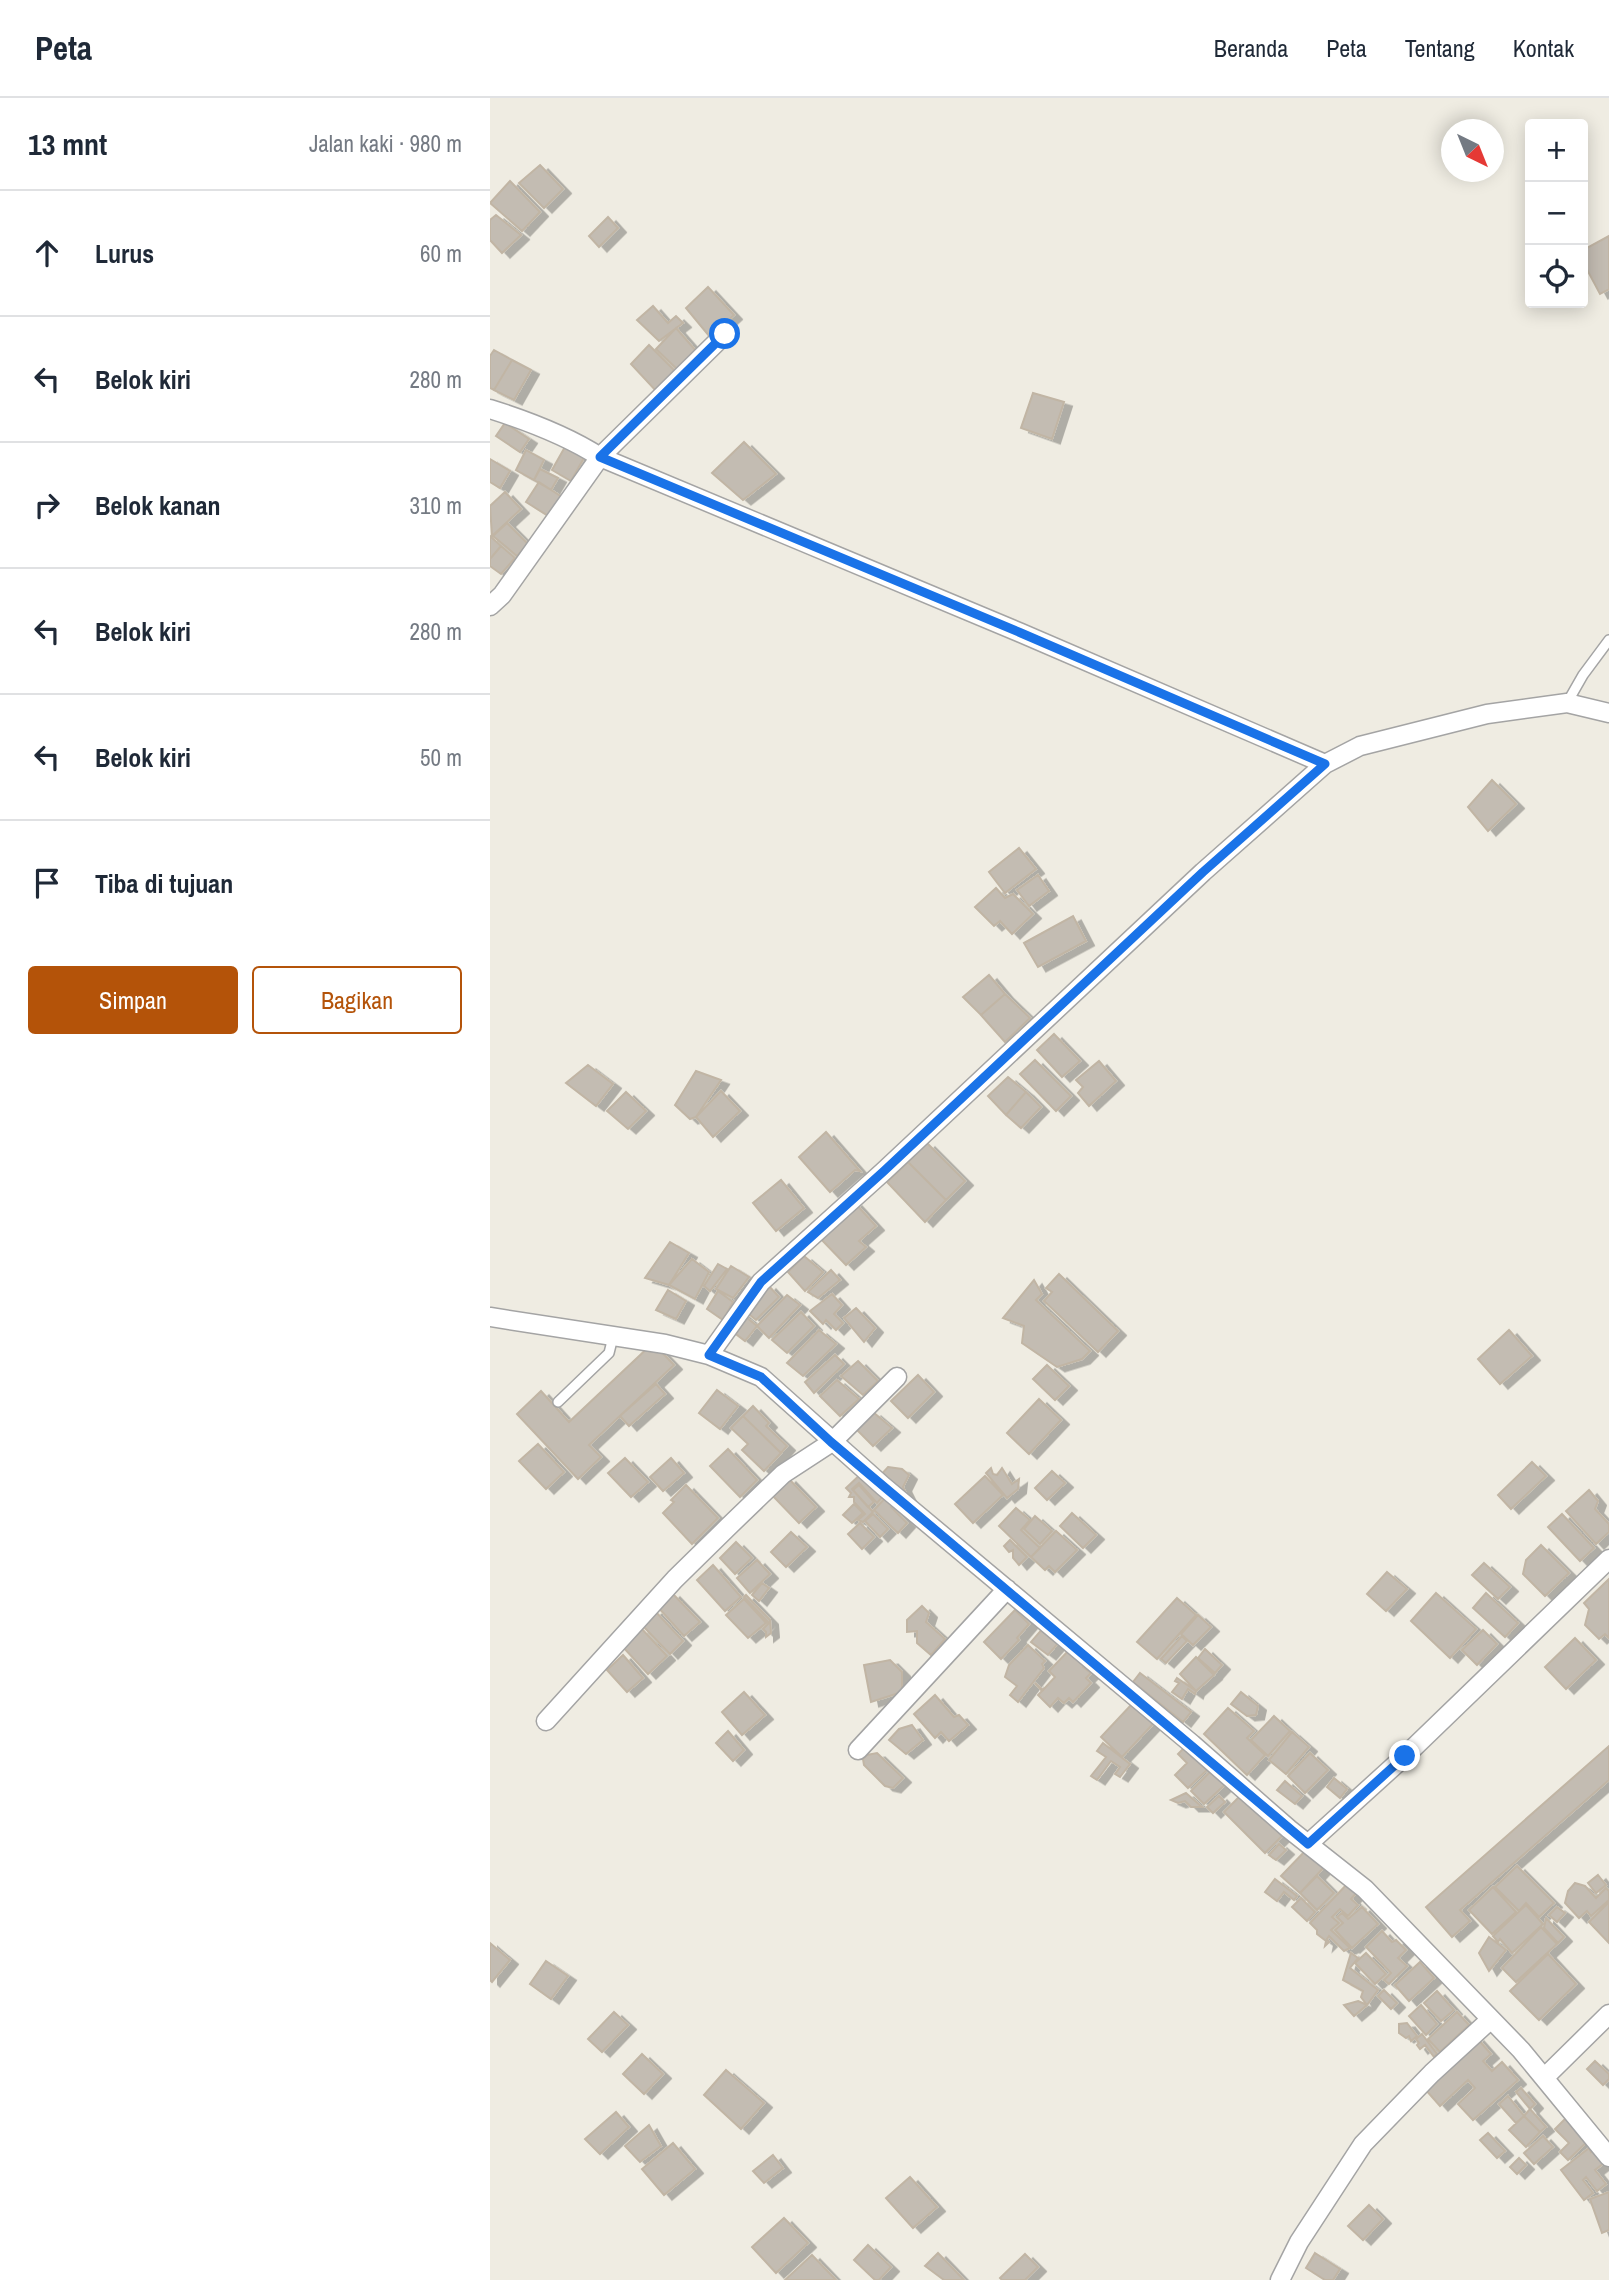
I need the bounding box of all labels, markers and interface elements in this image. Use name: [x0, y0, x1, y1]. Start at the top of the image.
text: Peta: [35, 26, 92, 70]
text: Beranda: [1214, 32, 1288, 64]
text: Peta: [1326, 32, 1367, 64]
text: Tentang: [1405, 32, 1475, 64]
text: Kontak: [1513, 32, 1574, 64]
north arrow: [1441, 119, 1504, 182]
map controls: [1525, 119, 1588, 308]
button: +: [1525, 119, 1588, 182]
text: 13 mnt: [28, 124, 107, 164]
text: Jalan kaki · 980 m: [309, 128, 462, 159]
button: −: [1525, 182, 1588, 245]
icon: ahead: [28, 234, 66, 272]
text: Lurus: [95, 236, 154, 271]
text: 60 m: [420, 238, 462, 269]
button: locate: [1525, 245, 1588, 308]
route start: [709, 318, 740, 349]
icon: left: [28, 360, 66, 398]
text: Belok kiri: [95, 362, 191, 397]
text: 280 m: [410, 364, 462, 395]
icon: right: [28, 486, 66, 524]
text: Belok kanan: [95, 488, 221, 523]
text: 310 m: [410, 490, 462, 521]
icon: left: [28, 612, 66, 650]
text: Belok kiri: [95, 614, 191, 649]
text: 280 m: [410, 616, 462, 647]
icon: left: [28, 738, 66, 776]
text: Belok kiri: [95, 740, 191, 775]
text: 50 m: [420, 742, 462, 773]
icon: arrive: [28, 864, 66, 902]
text: Tiba di tujuan: [95, 866, 233, 901]
button: Simpan: [28, 966, 238, 1034]
button: Bagikan: [252, 966, 462, 1034]
route end: [1389, 1740, 1420, 1771]

